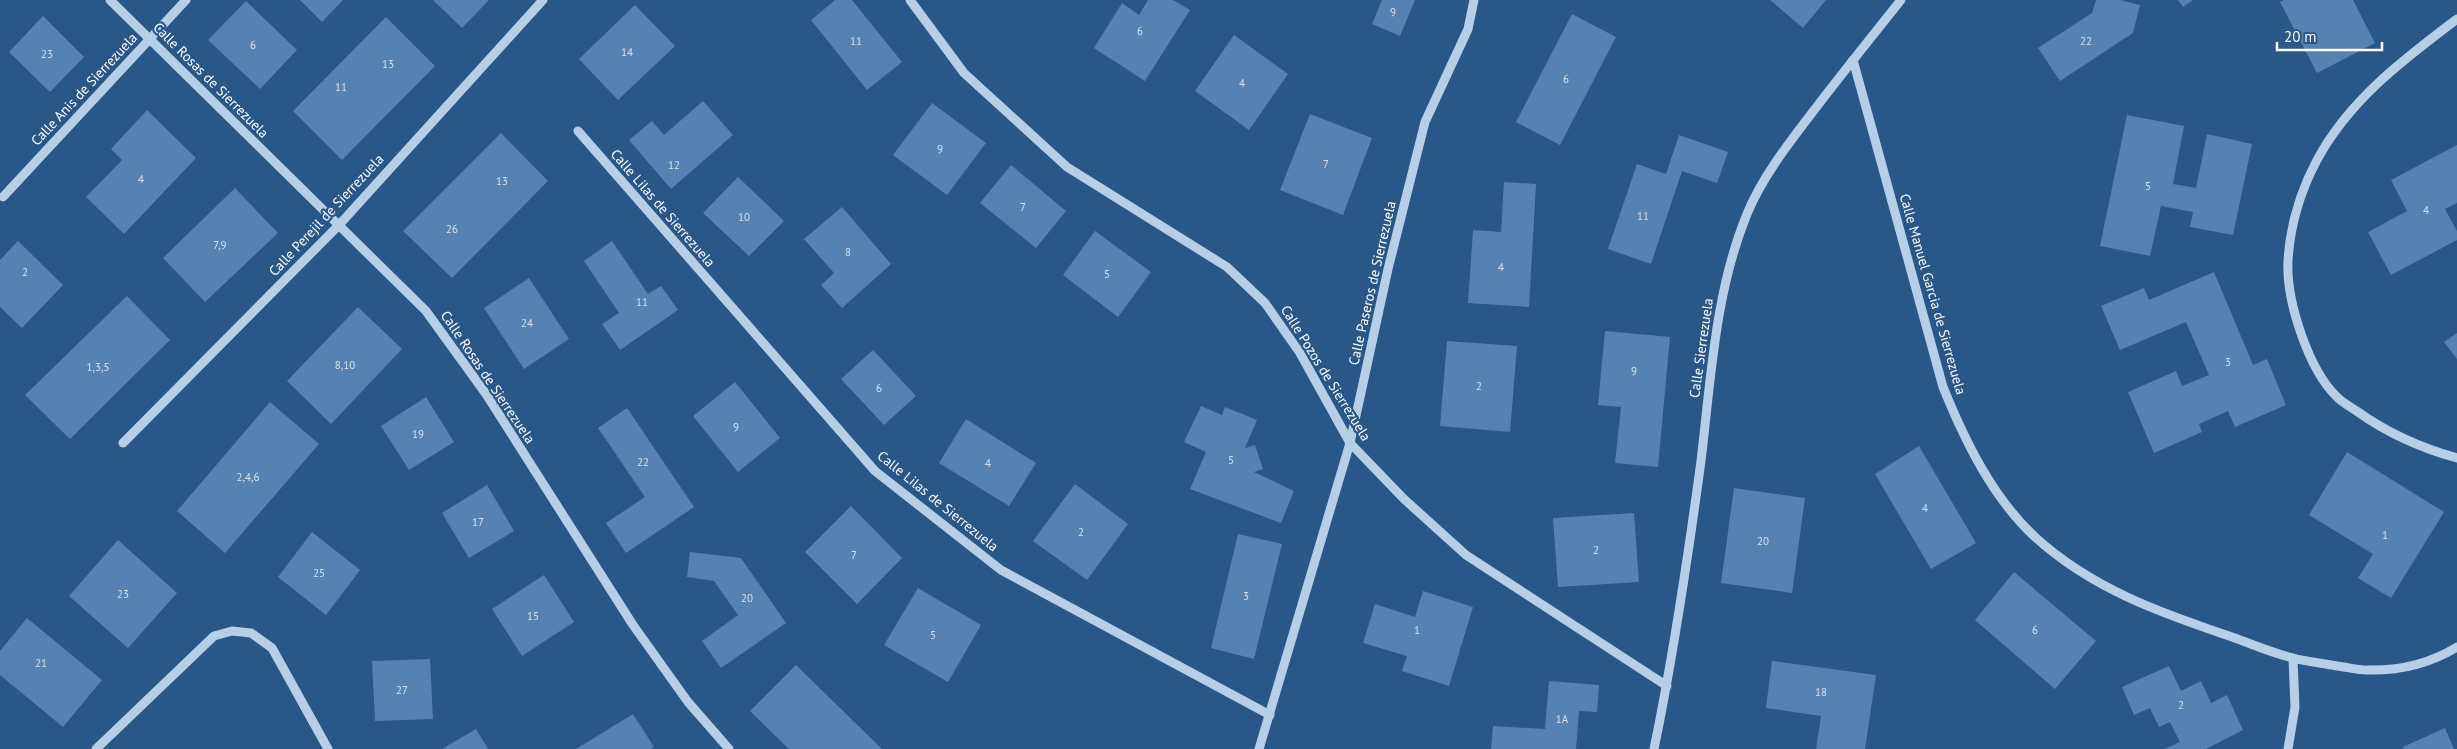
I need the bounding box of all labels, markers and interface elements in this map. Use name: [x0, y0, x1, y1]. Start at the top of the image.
house number: 9: [1390, 5, 1396, 19]
street label: Calle Rosas de Sierrezuela: [149, 18, 273, 142]
scale bar: [2277, 20, 2382, 52]
house number: 6: [1137, 24, 1143, 38]
text: 20 m: [2284, 27, 2317, 46]
street label: Calle Anis de Sierrezuela: [27, 29, 141, 149]
house number: 11: [850, 34, 862, 48]
house number: 22: [2080, 34, 2092, 48]
house number: 6: [250, 38, 256, 52]
house number: 14: [621, 45, 633, 59]
house number: 23: [41, 47, 53, 61]
house number: 13: [382, 57, 394, 71]
house number: 6: [1563, 72, 1569, 86]
house number: 4: [1239, 76, 1245, 90]
house number: 11: [335, 80, 347, 94]
house number: 9: [937, 142, 943, 156]
street label: Calle Lilas de Sierrezuela: [607, 145, 719, 271]
street label: Calle Perejil de Sierrezuela: [265, 150, 387, 280]
house number: 7: [1323, 157, 1329, 171]
house number: 12: [668, 158, 680, 172]
house number: 4: [138, 172, 144, 186]
house number: 13: [496, 174, 508, 188]
house number: 5: [2145, 179, 2151, 193]
street label: Calle Manuel Garcia de Sierrezuela: [1896, 192, 1970, 397]
street label: Calle Paseros de Sierrezuela: [1344, 199, 1400, 367]
house number: 7: [1020, 200, 1026, 214]
house number: 4: [2423, 203, 2429, 217]
house number: 11: [1637, 209, 1649, 223]
house number: 10: [738, 210, 750, 224]
house number: 26: [446, 222, 458, 236]
house number: 7,9: [213, 238, 227, 252]
house number: 8: [845, 245, 851, 259]
house number: 4: [1498, 260, 1504, 274]
house number: 2: [22, 265, 28, 279]
house number: 5: [1104, 267, 1110, 281]
house number: 11: [636, 295, 648, 309]
street label: Calle Sierrezuela: [1685, 297, 1717, 399]
street label: Calle Pozos de Sierrezuela: [1277, 302, 1375, 444]
street label: Calle Rosas de Sierrezuela: [437, 307, 539, 447]
house number: 24: [521, 316, 533, 330]
house number: 3: [2225, 355, 2231, 369]
house number: 8,10: [335, 358, 355, 372]
house number: 1,3,5: [87, 360, 109, 374]
house number: 9: [1631, 364, 1637, 378]
house number: 2: [1476, 379, 1482, 393]
house number: 6: [876, 381, 882, 395]
house number: 9: [733, 420, 739, 434]
house number: 19: [412, 427, 424, 441]
street label: Calle Lilas de Sierrezuela: [874, 447, 1002, 555]
house number: 5: [1228, 453, 1234, 467]
house number: 22: [637, 455, 649, 469]
house number: 4: [985, 456, 991, 470]
house number: 2,4,6: [237, 470, 259, 484]
house number: 4: [1922, 501, 1928, 515]
house number: 17: [472, 515, 484, 529]
house number: 2: [1078, 525, 1084, 539]
house number: 1: [2382, 528, 2388, 542]
house number: 20: [1757, 534, 1769, 548]
house number: 2: [1593, 543, 1599, 557]
house number: 7: [851, 548, 857, 562]
house number: 25: [313, 566, 325, 580]
house number: 23: [117, 587, 129, 601]
house number: 3: [1243, 589, 1249, 603]
house number: 20: [741, 591, 753, 605]
house number: 15: [527, 609, 539, 623]
house number: 1: [1414, 623, 1420, 637]
house number: 6: [2032, 623, 2038, 637]
house number: 5: [930, 628, 936, 642]
house number: 21: [35, 656, 47, 670]
house number: 27: [396, 683, 408, 697]
house number: 18: [1815, 685, 1827, 699]
house number: 2: [2178, 698, 2184, 712]
house number: 1A: [1556, 712, 1569, 726]

